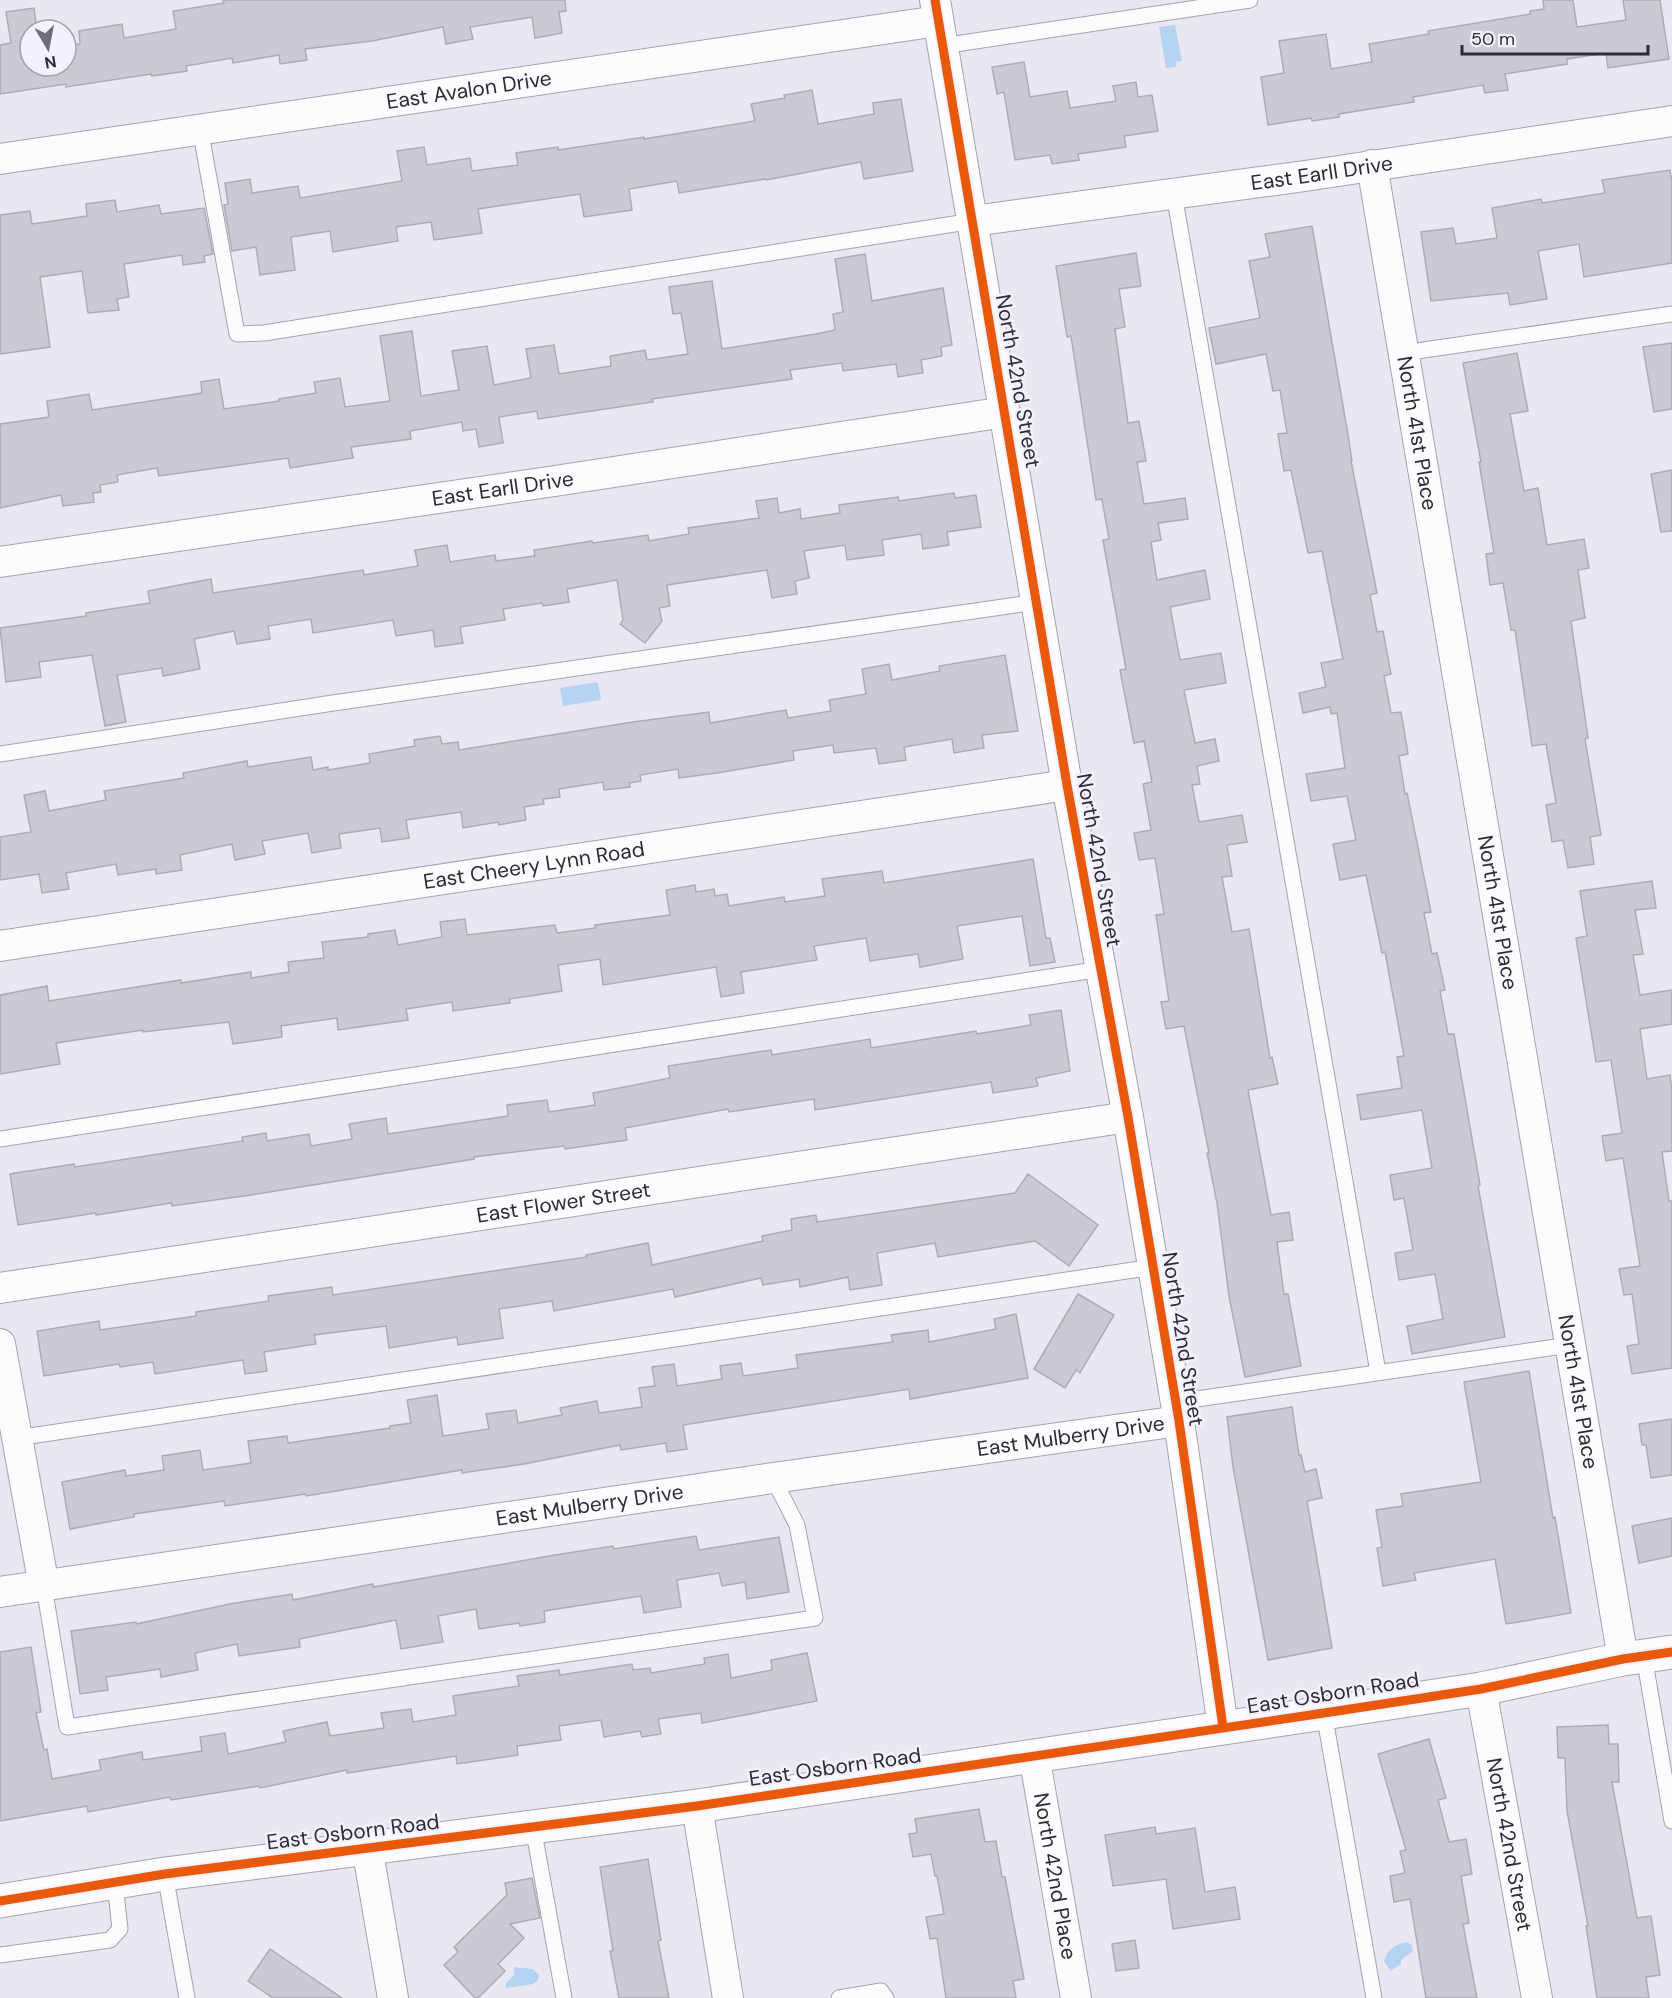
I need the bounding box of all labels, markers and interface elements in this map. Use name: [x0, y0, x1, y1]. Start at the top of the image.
north arrow: [18, 18, 78, 78]
scale bar: [1462, 18, 1648, 56]
text: 50 m: [1471, 27, 1515, 51]
text: N: [43, 51, 58, 74]
street label: East Avalon Drive: [384, 64, 553, 116]
street label: East Earll Drive: [1249, 149, 1395, 197]
street label: North 42nd Street: [989, 292, 1047, 470]
street label: North 41st Place: [1390, 354, 1444, 513]
street label: East Earll Drive: [430, 464, 576, 513]
street label: North 42nd Street: [1070, 771, 1128, 949]
street label: North 41st Place: [1471, 833, 1524, 992]
street label: East Cheery Lynn Road: [421, 835, 647, 896]
street label: East Flower Street: [475, 1176, 653, 1230]
street label: North 42nd Street: [1155, 1250, 1211, 1428]
street label: North 41st Place: [1551, 1312, 1605, 1471]
street label: East Mulberry Drive: [975, 1409, 1166, 1463]
street label: East Mulberry Drive: [494, 1477, 685, 1533]
street label: East Osborn Road: [1245, 1666, 1421, 1720]
street label: East Osborn Road: [747, 1741, 923, 1793]
street label: North 42nd Street: [1480, 1755, 1539, 1933]
street label: North 42nd Place: [1027, 1791, 1083, 1962]
street label: East Osborn Road: [265, 1808, 441, 1856]

